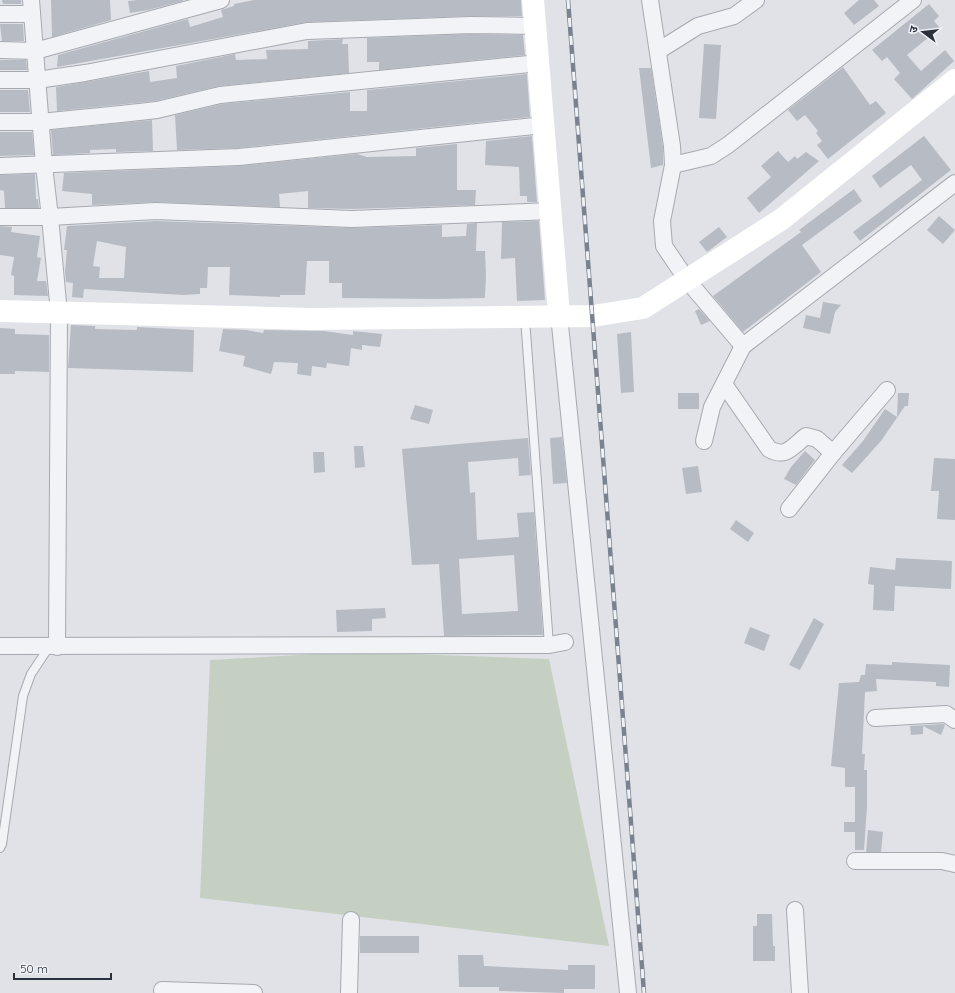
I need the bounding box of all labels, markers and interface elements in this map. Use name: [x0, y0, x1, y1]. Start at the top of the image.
north arrow: [903, 12, 943, 52]
text: उ: [906, 24, 921, 34]
scale bar: [14, 955, 111, 981]
text: 50 m: [20, 961, 48, 976]

